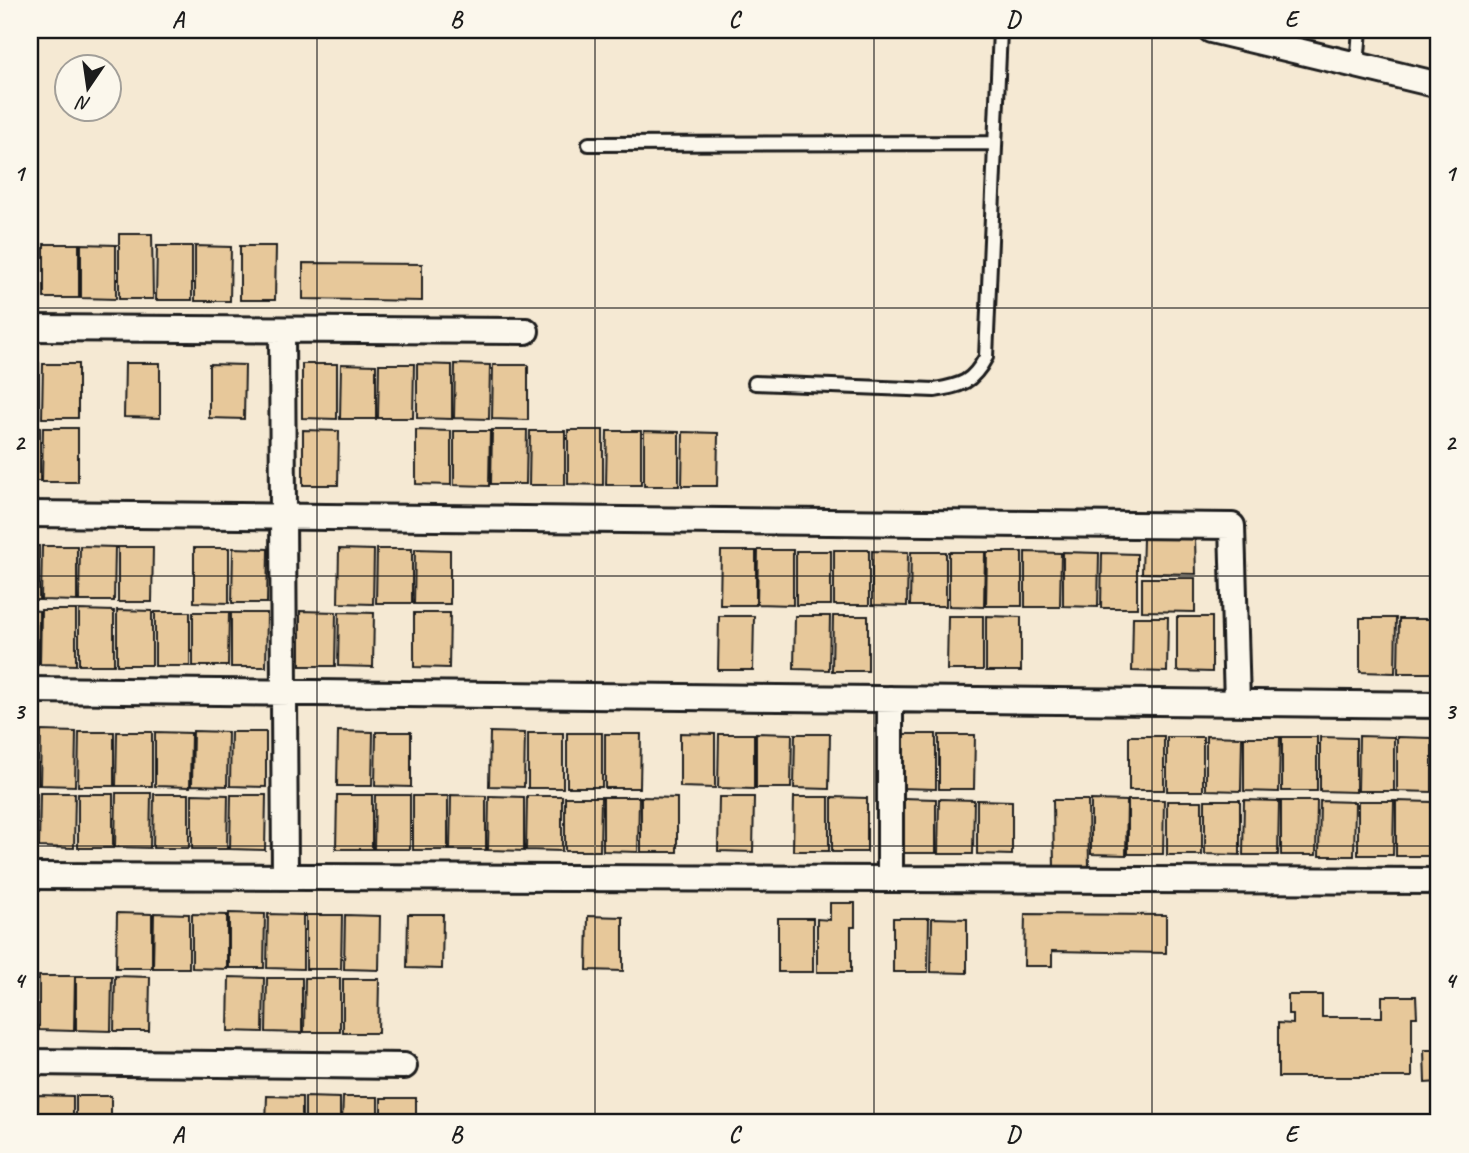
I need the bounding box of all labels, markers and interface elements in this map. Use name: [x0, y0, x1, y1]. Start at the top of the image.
text: A: [172, 5, 186, 34]
text: B: [450, 5, 464, 34]
text: C: [729, 5, 743, 34]
text: D: [1006, 5, 1022, 34]
text: E: [1285, 5, 1301, 34]
north arrow: [52, 52, 122, 122]
text: N: [73, 90, 93, 117]
text: 1: [14, 159, 27, 188]
text: 1: [1445, 159, 1458, 188]
text: 2: [14, 428, 27, 457]
text: 2: [1445, 428, 1458, 457]
text: 3: [14, 697, 27, 726]
text: 3: [1445, 697, 1458, 726]
text: 4: [14, 966, 27, 995]
text: 4: [1445, 966, 1458, 995]
text: A: [172, 1120, 186, 1149]
text: B: [450, 1120, 464, 1149]
text: C: [729, 1120, 743, 1149]
text: D: [1006, 1120, 1022, 1149]
text: E: [1285, 1120, 1301, 1149]

